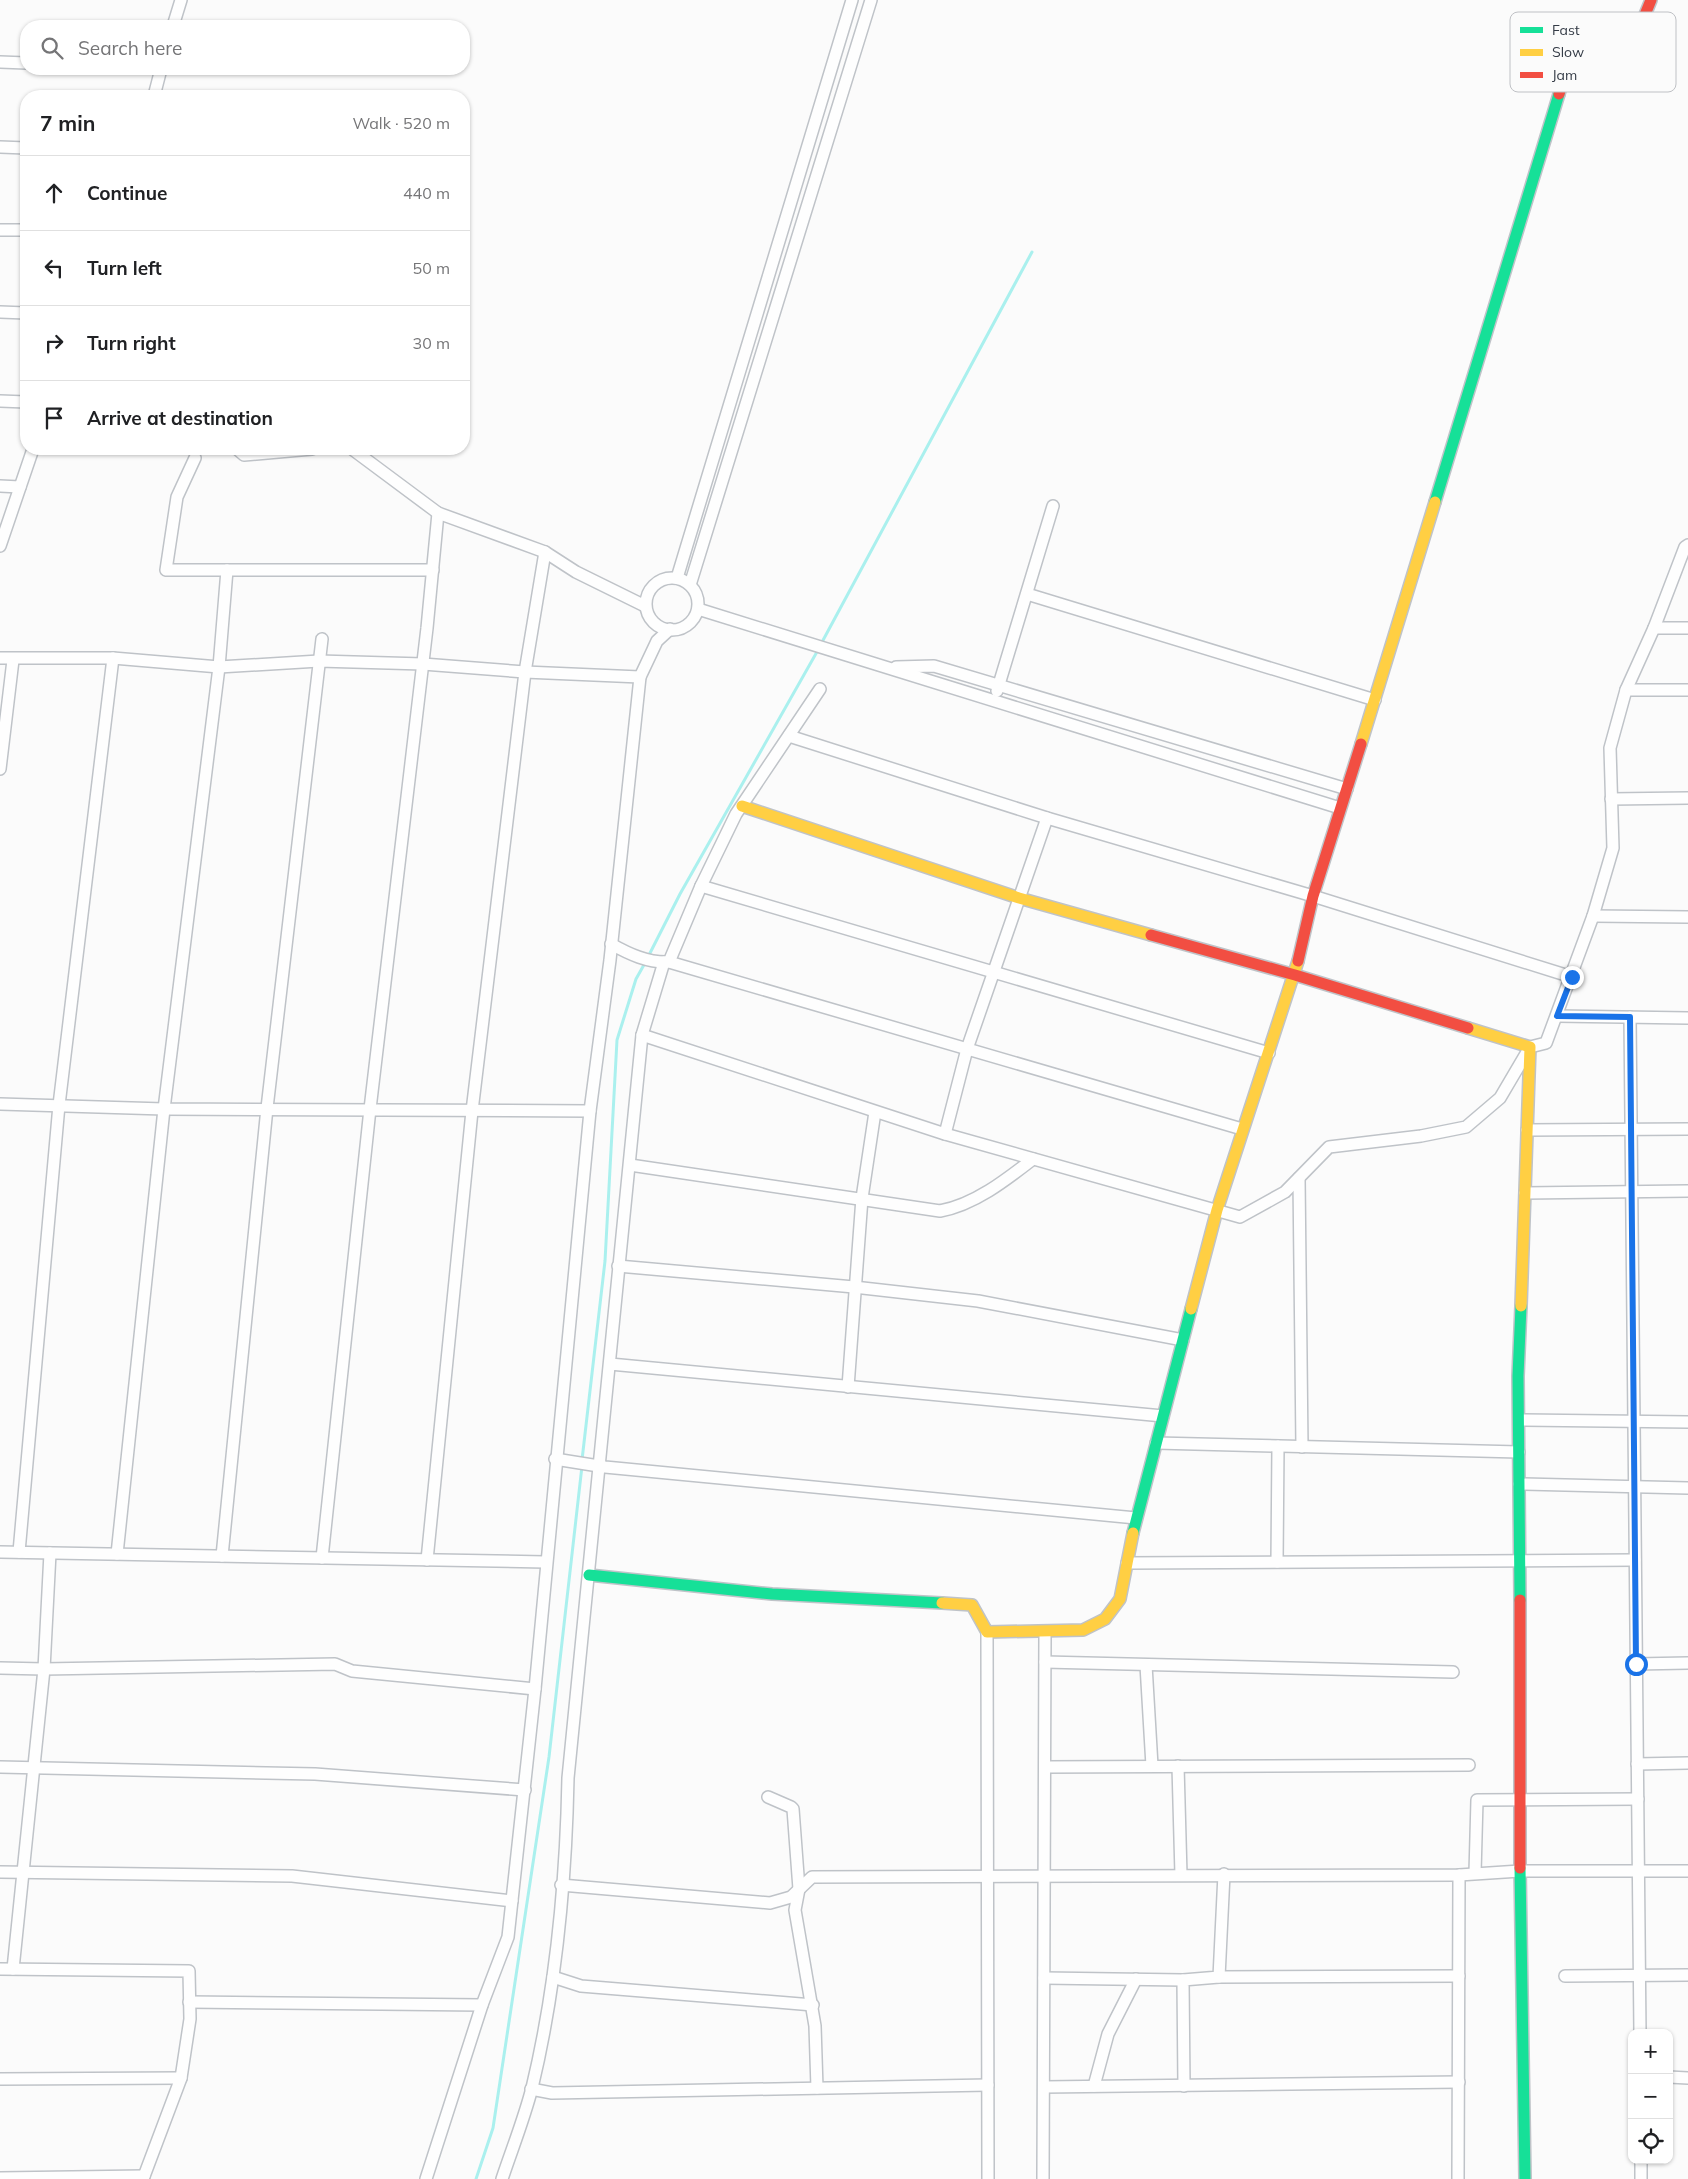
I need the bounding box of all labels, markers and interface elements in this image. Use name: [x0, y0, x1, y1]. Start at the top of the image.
legend: [1510, 12, 1676, 92]
search box: [20, 20, 470, 75]
text: Fast: [1552, 21, 1580, 39]
icon: search: [38, 34, 66, 62]
text: Search here: [78, 36, 182, 60]
text: Slow: [1552, 43, 1584, 61]
text: Jam: [1552, 66, 1577, 84]
text: 7 min: [40, 110, 95, 136]
text: Walk · 520 m: [352, 113, 450, 133]
icon: ahead: [40, 179, 68, 207]
text: Continue: [87, 181, 167, 205]
text: 440 m: [403, 183, 450, 203]
icon: left: [40, 254, 68, 282]
text: Turn left: [87, 256, 162, 280]
text: 50 m: [413, 258, 450, 278]
icon: right: [40, 329, 68, 357]
text: Turn right: [87, 331, 176, 355]
text: 30 m: [413, 333, 450, 353]
icon: arrive: [40, 404, 68, 432]
text: Arrive at destination: [87, 406, 273, 430]
route end: [1561, 966, 1584, 989]
route start: [1625, 1653, 1648, 1676]
map controls: [1628, 2029, 1673, 2164]
button: +: [1628, 2029, 1673, 2074]
button: −: [1628, 2074, 1673, 2119]
button: locate: [1628, 2119, 1673, 2164]

